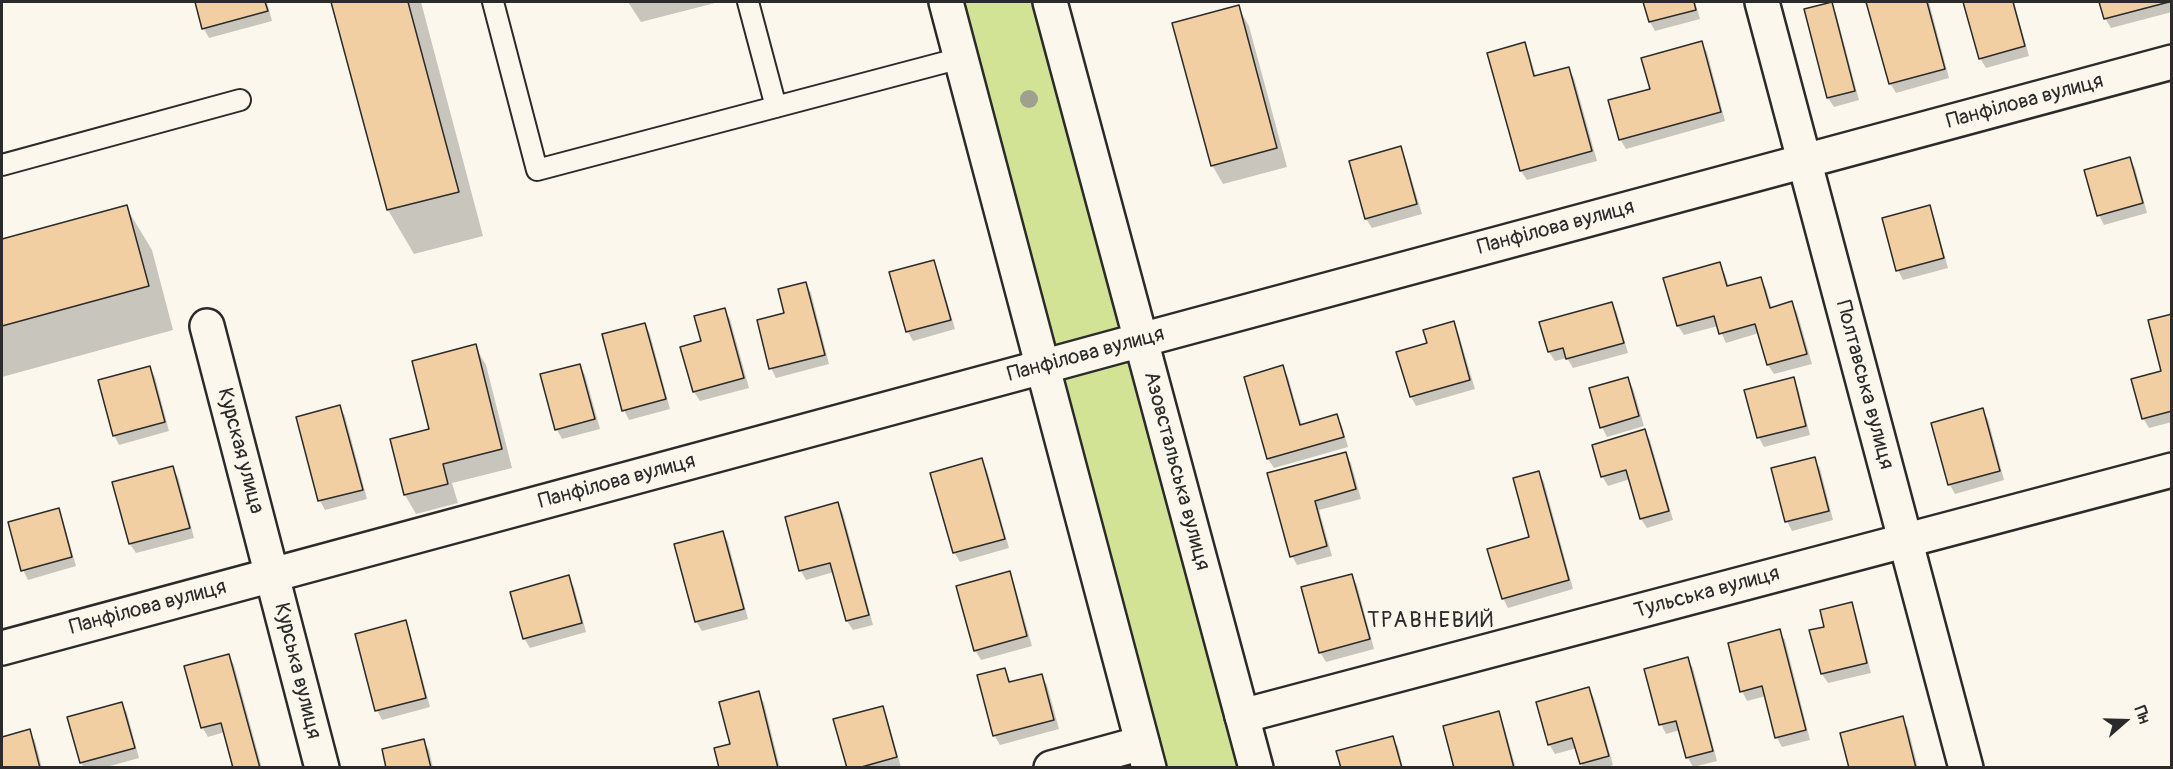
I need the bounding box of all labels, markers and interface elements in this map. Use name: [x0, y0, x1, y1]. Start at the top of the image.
street label: Панфілова вулиця: [1944, 69, 2106, 135]
street label: Панфілова вулиця: [1475, 195, 1637, 261]
street label: Полтавська вулиця: [1829, 298, 1899, 472]
street label: Панфілова вулиця: [1005, 322, 1167, 388]
street label: Азовстальська вулиця: [1137, 369, 1215, 573]
street label: Курская улица: [211, 385, 269, 517]
street label: Панфілова вулиця: [536, 449, 698, 515]
street label: Тульська вулиця: [1632, 561, 1782, 625]
street label: Панфілова вулиця: [67, 575, 229, 641]
street label: Курська вулиця: [268, 600, 326, 742]
district label: ТРАВНЕВИЙ: [1367, 608, 1495, 634]
north arrow: [2095, 691, 2155, 751]
text: Пн: [2130, 703, 2154, 727]

